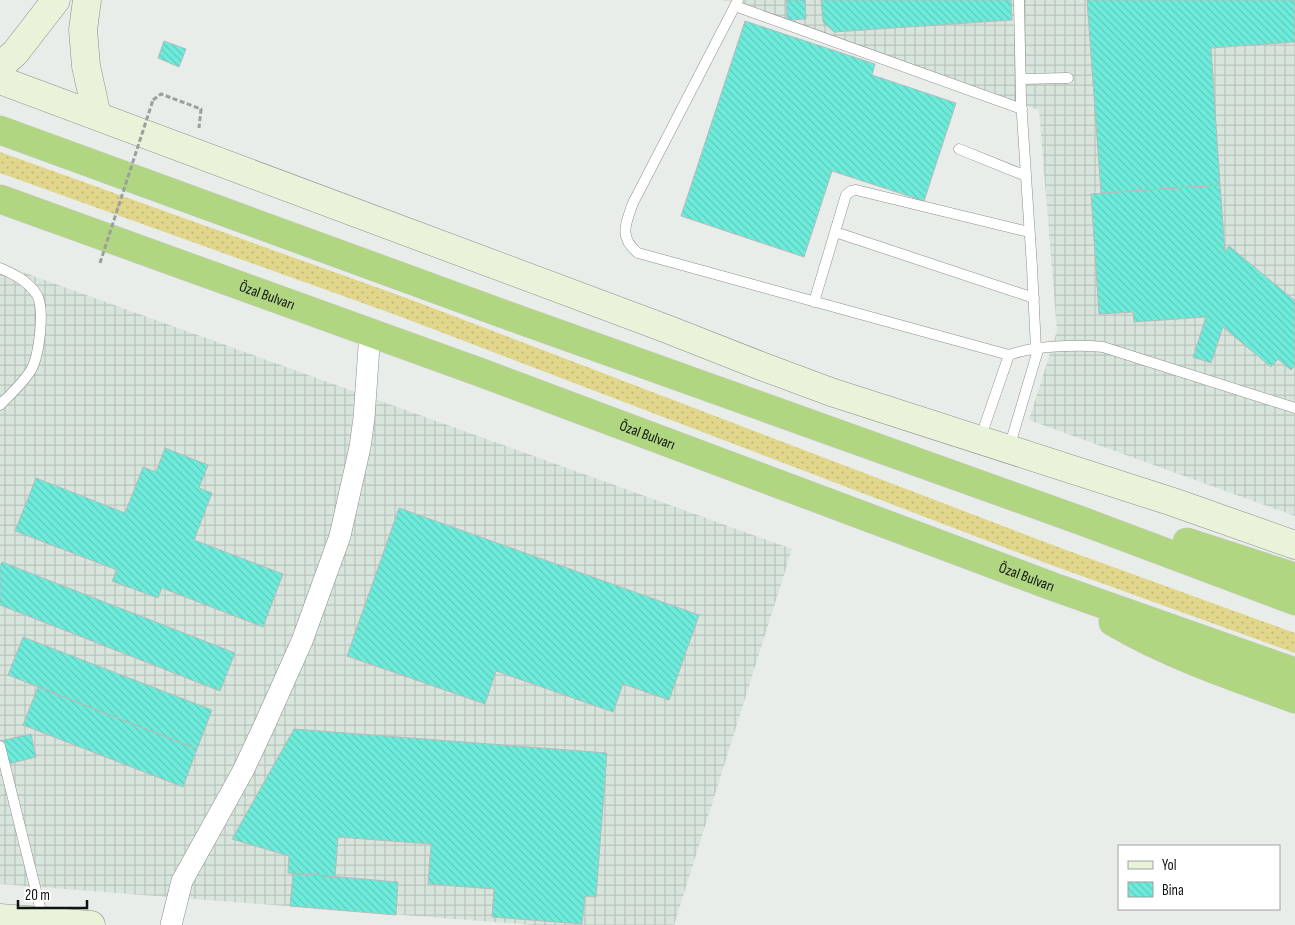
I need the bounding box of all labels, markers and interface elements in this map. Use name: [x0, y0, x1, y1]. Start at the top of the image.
street label: Özal Bulvarı: [236, 277, 297, 315]
street label: Özal Bulvarı: [617, 416, 678, 454]
street label: Özal Bulvarı: [996, 558, 1057, 596]
legend: [1118, 845, 1280, 910]
text: Yol: [1162, 856, 1177, 875]
scale bar: [18, 878, 86, 910]
text: Bina: [1162, 881, 1184, 900]
text: 20 m: [25, 886, 50, 905]

